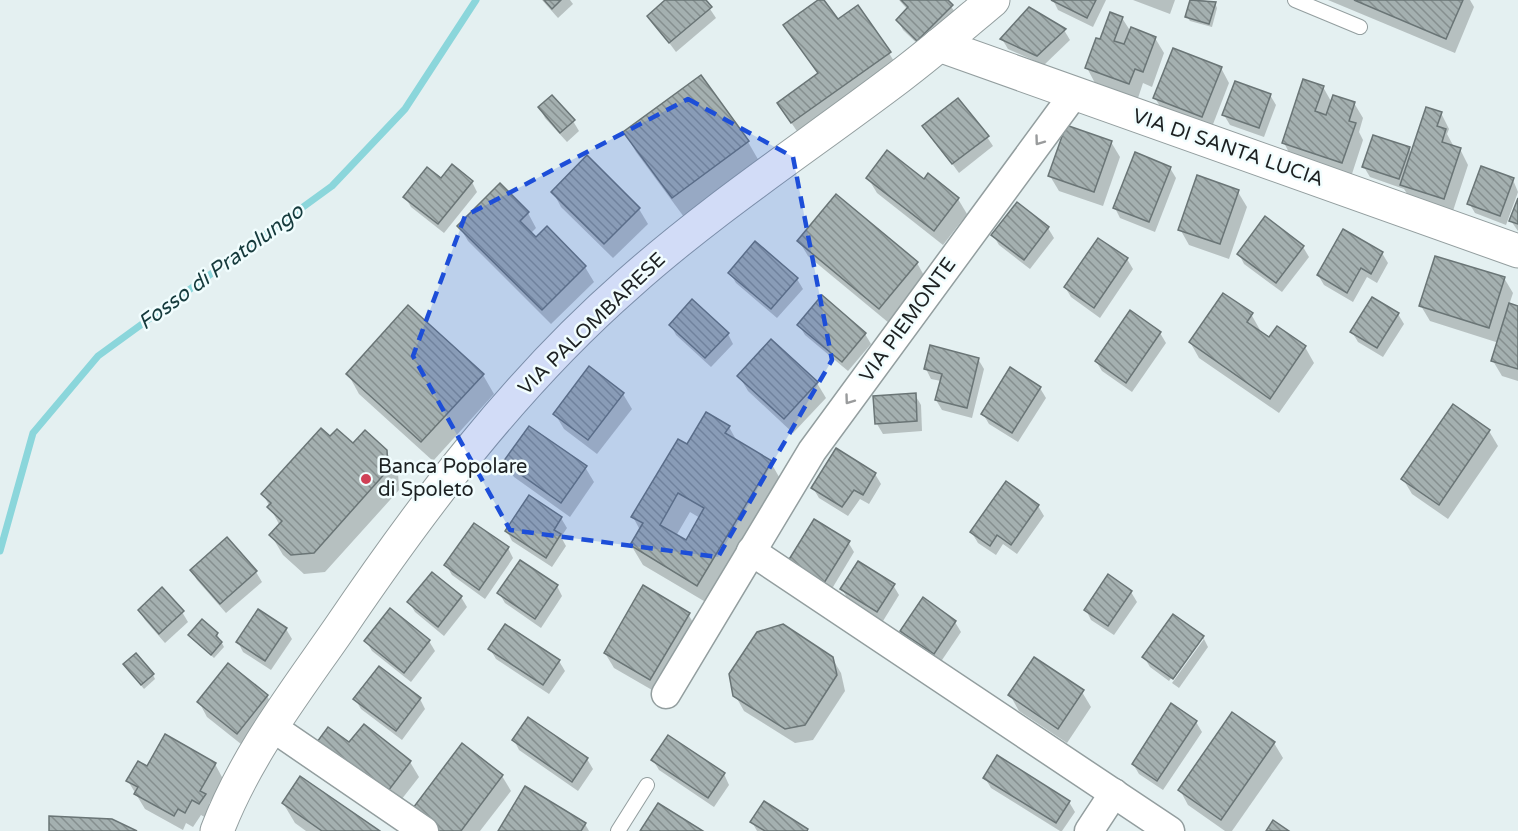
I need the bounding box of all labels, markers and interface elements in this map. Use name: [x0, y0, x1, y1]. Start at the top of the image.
street label: VIA DI SANTA LUCIA: [1129, 104, 1327, 192]
one-way arrow: [1035, 135, 1046, 146]
water label: Fosso di Pratolungo: [134, 198, 309, 335]
street label: VIA PALOMBARESE: [513, 248, 671, 400]
street label: VIA PIEMONTE: [855, 253, 961, 387]
one-way arrow: [845, 393, 856, 404]
place label: Banca Popolare di Spoleto: [378, 455, 527, 502]
marker: Banca Popolare di Spoleto: [359, 472, 373, 486]

